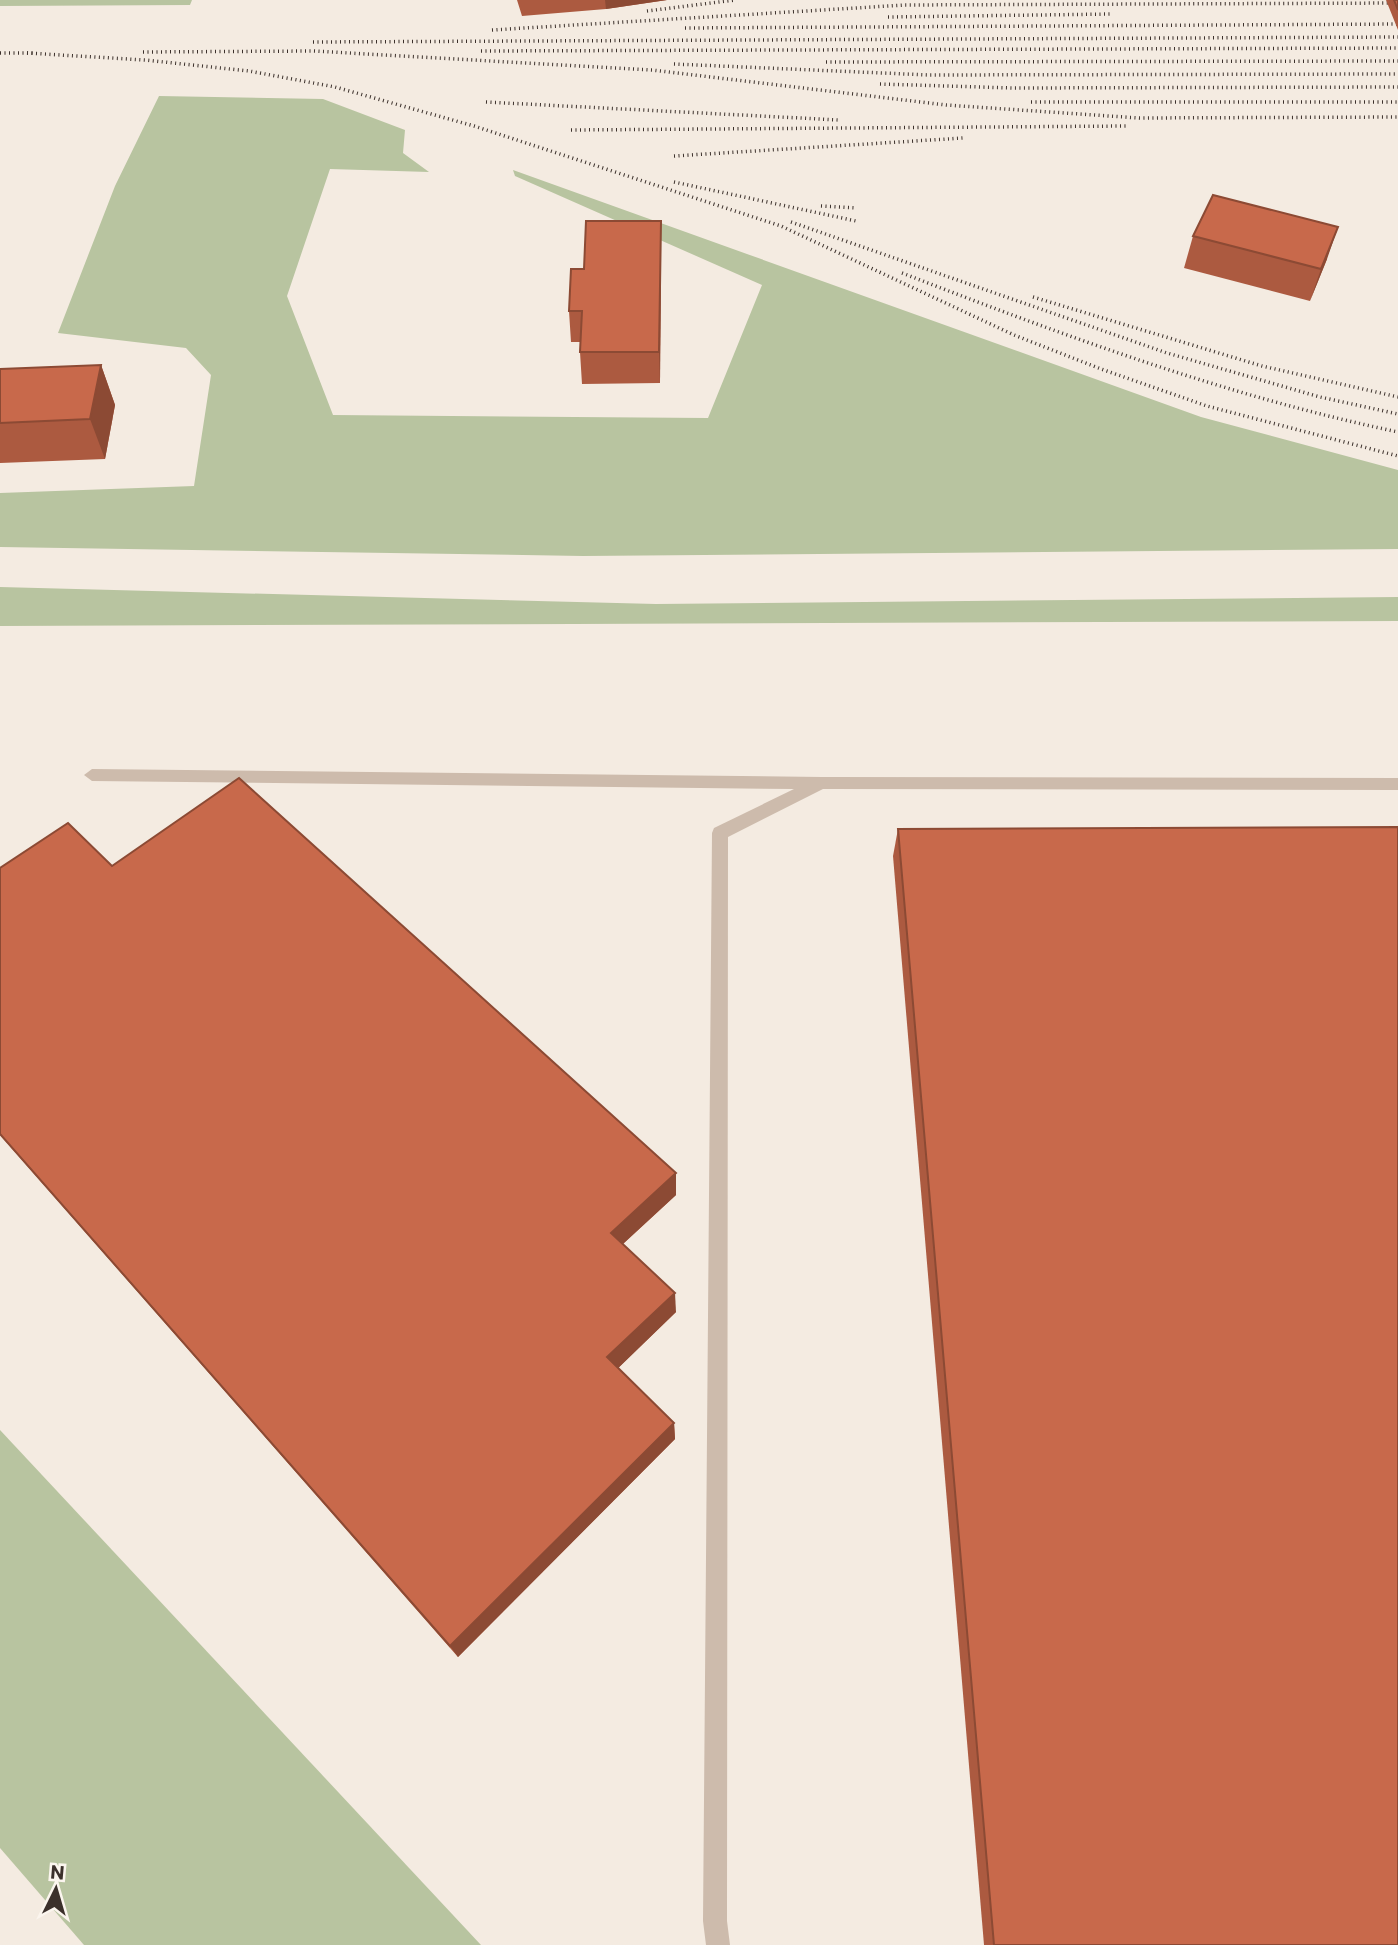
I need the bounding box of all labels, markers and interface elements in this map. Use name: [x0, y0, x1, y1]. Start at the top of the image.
north arrow: [21, 1854, 91, 1924]
text: N: [49, 1859, 66, 1884]

